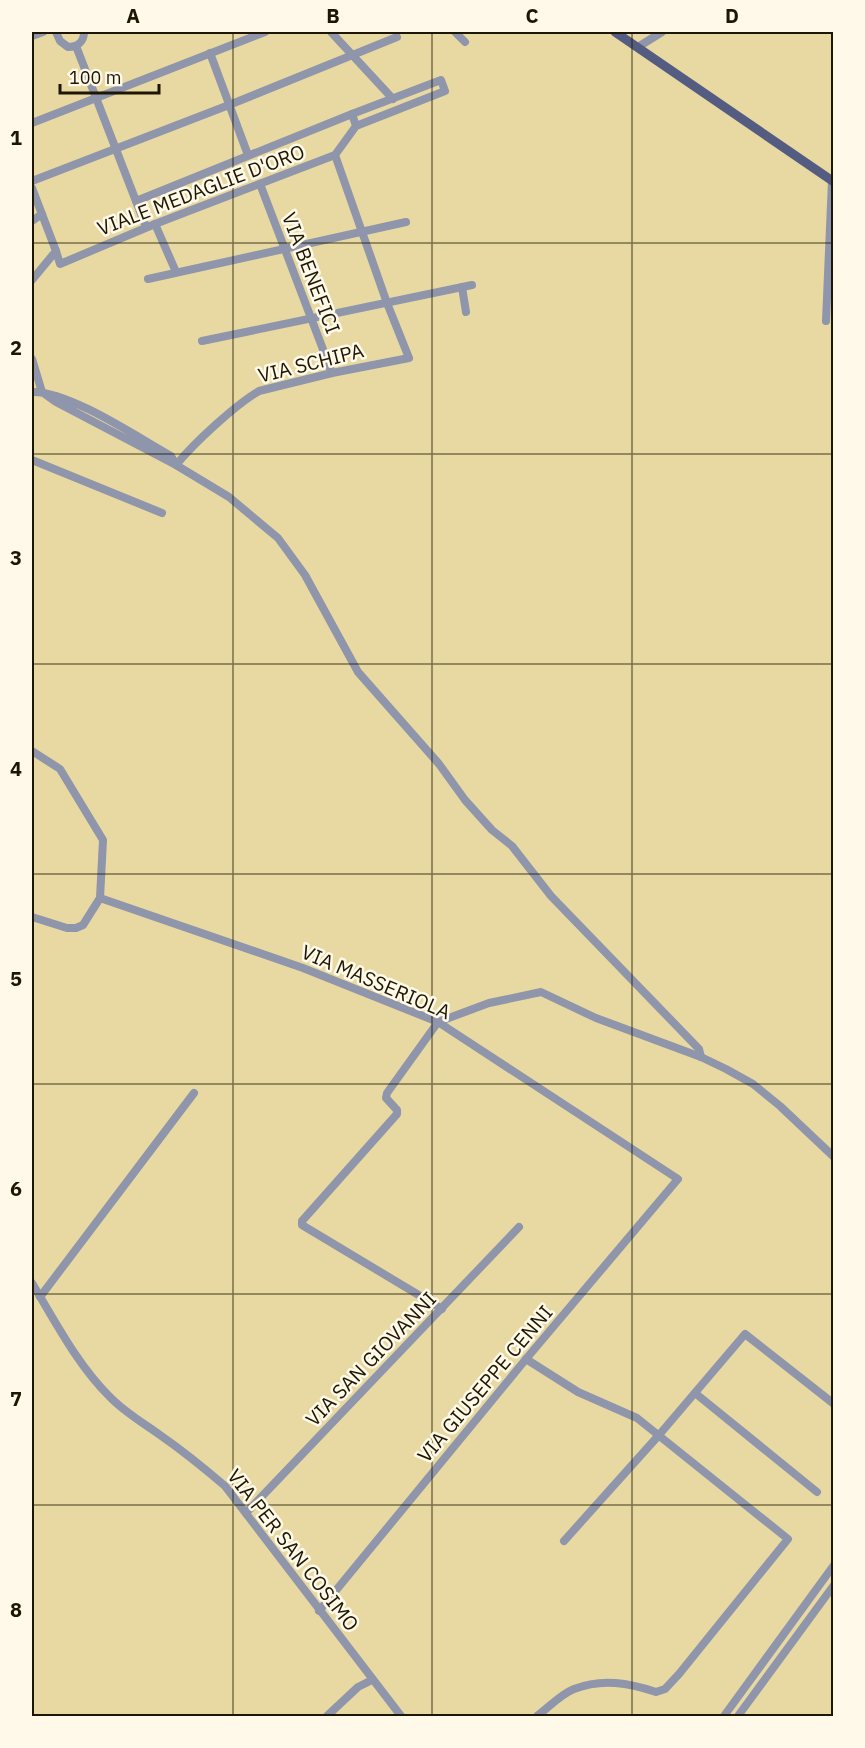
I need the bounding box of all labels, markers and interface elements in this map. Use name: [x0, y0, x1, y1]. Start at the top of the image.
text: A: [126, 2, 140, 29]
text: B: [326, 2, 340, 29]
text: C: [525, 2, 539, 29]
text: D: [725, 2, 739, 29]
scale bar: [60, 57, 159, 95]
text: 100 m: [69, 66, 121, 89]
text: 1: [10, 124, 22, 151]
street label: VIALE MEDAGLIE D'ORO: [93, 137, 308, 242]
street label: VIA BENEFICI: [276, 208, 347, 337]
text: 2: [10, 334, 22, 361]
street label: VIA SCHIPA: [255, 336, 367, 389]
text: 3: [10, 544, 22, 571]
text: 4: [10, 755, 22, 782]
street label: VIA MASSERIOLA: [297, 938, 455, 1025]
text: 5: [10, 965, 22, 992]
text: 6: [10, 1175, 22, 1202]
street label: VIA SAN GIOVANNI: [299, 1286, 442, 1432]
street label: VIA GIUSEPPE CENNI: [411, 1299, 558, 1468]
text: 7: [10, 1385, 22, 1412]
street label: VIA PER SAN COSIMO: [222, 1463, 365, 1636]
text: 8: [10, 1596, 22, 1623]

